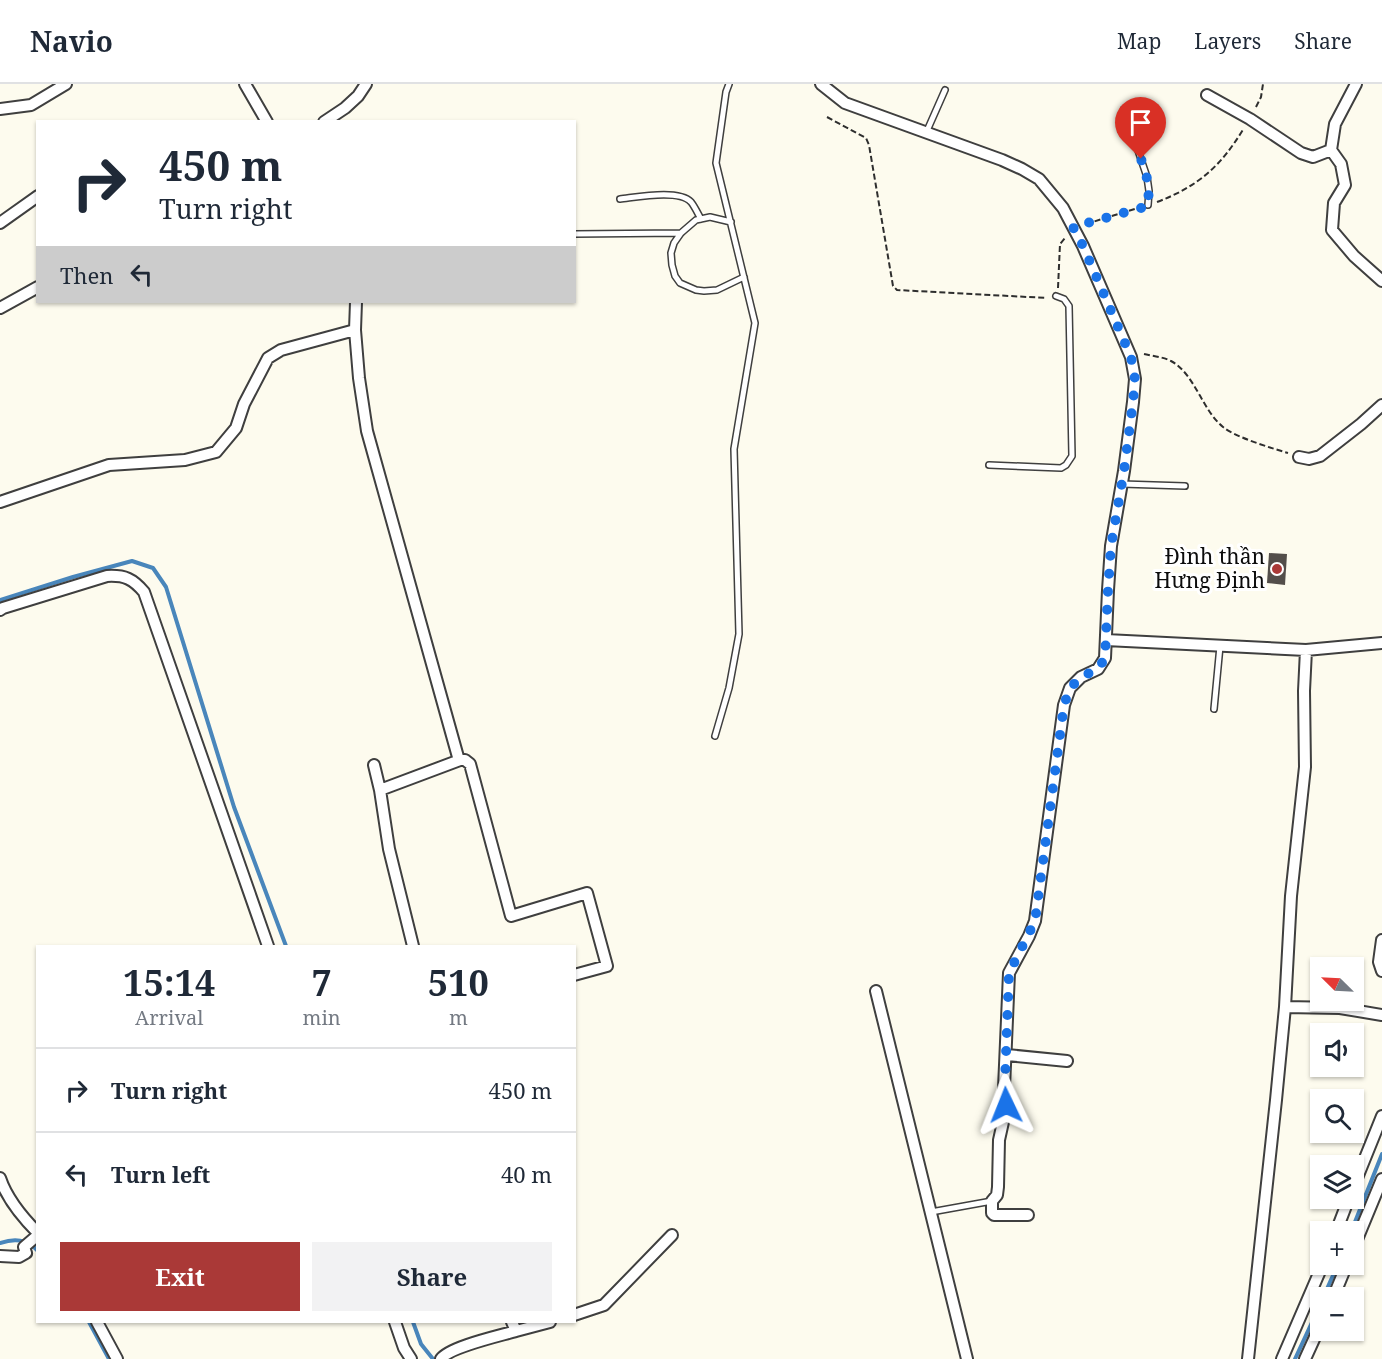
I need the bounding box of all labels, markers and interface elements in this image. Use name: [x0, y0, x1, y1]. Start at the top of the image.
text: Navio: [30, 22, 113, 60]
text: Map: [1117, 27, 1161, 55]
text: Layers: [1194, 27, 1261, 55]
text: Share: [1294, 27, 1352, 55]
pin: [1115, 97, 1166, 159]
icon: arrive: [1124, 106, 1157, 139]
text: 450 m: [159, 136, 283, 193]
icon: right: [60, 144, 138, 222]
text: Turn right: [159, 190, 292, 227]
icon: left: [125, 258, 158, 291]
text: Then: [60, 260, 113, 290]
place label: Đình thần Hưng Định: [1155, 542, 1265, 594]
marker: Đình thần Hưng Định: [1270, 562, 1284, 576]
north arrow: [1310, 957, 1364, 1011]
map controls: [1310, 957, 1364, 1341]
text: 15:14: [123, 958, 215, 1007]
text: 7: [311, 958, 332, 1007]
text: 510: [428, 958, 489, 1007]
text: Arrival: [135, 1004, 203, 1031]
text: min: [303, 1004, 341, 1031]
text: m: [449, 1004, 468, 1031]
button: sound: [1310, 1023, 1364, 1077]
position arrow: [974, 1073, 1038, 1137]
icon: right: [60, 1074, 93, 1107]
text: Turn right: [111, 1075, 227, 1105]
text: 450 m: [489, 1075, 552, 1105]
button: search: [1310, 1089, 1364, 1143]
button: layers: [1310, 1155, 1364, 1209]
icon: left: [60, 1158, 93, 1191]
text: Turn left: [111, 1159, 210, 1189]
text: 40 m: [501, 1159, 552, 1189]
button: +: [1310, 1221, 1364, 1275]
button: Exit: [60, 1242, 300, 1311]
button: Share: [312, 1242, 552, 1311]
button: −: [1310, 1287, 1364, 1341]

